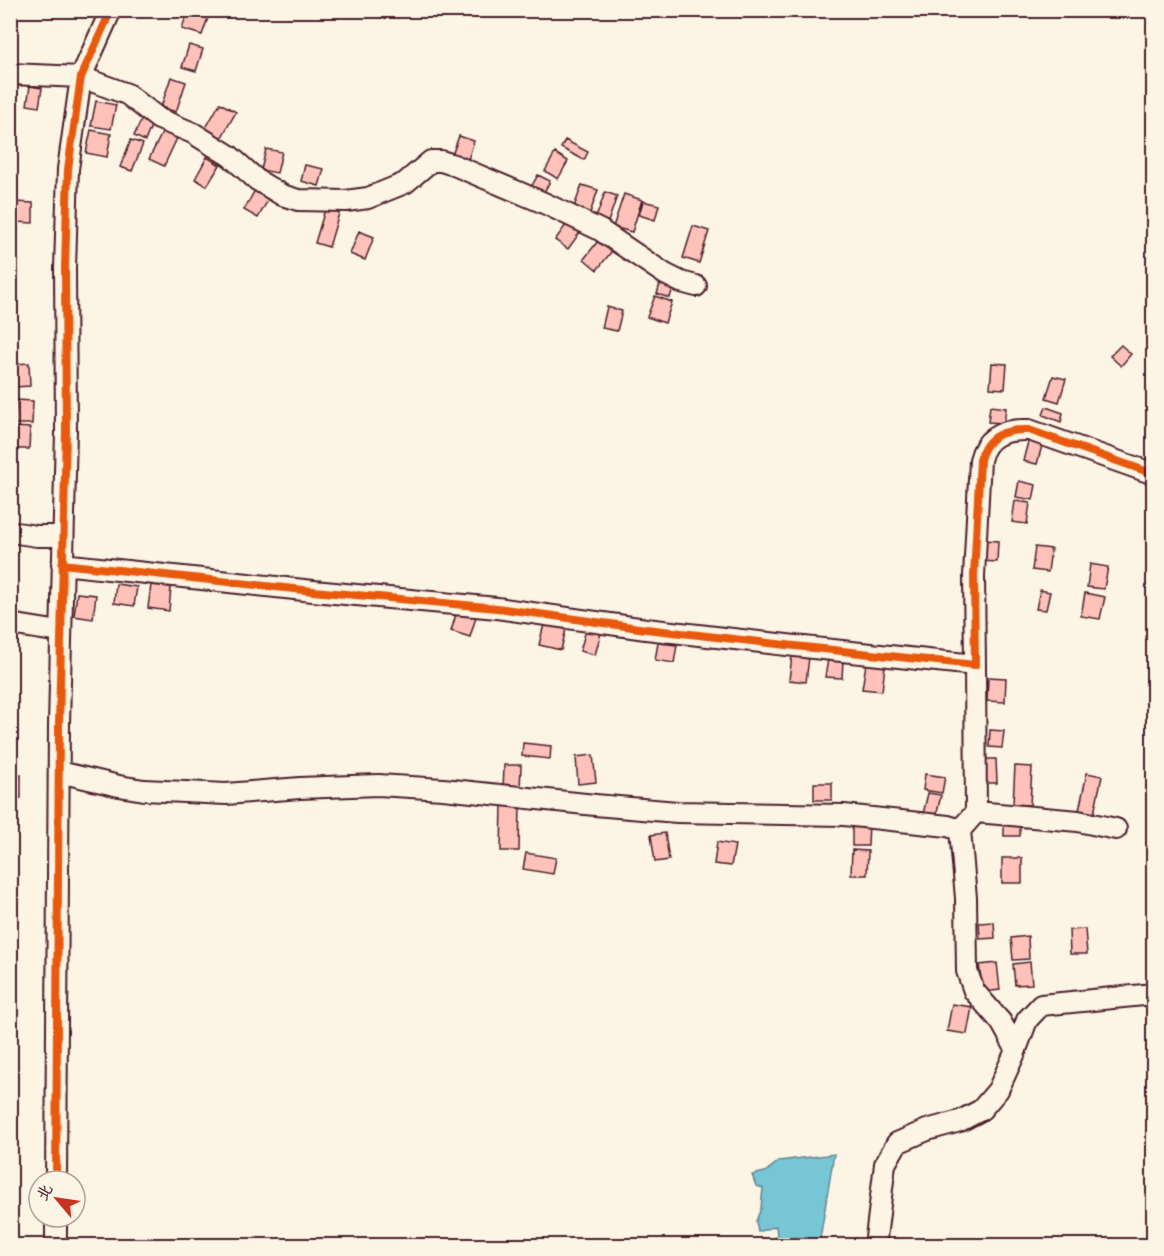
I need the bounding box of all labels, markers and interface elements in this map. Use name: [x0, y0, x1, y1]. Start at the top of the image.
north arrow: [27, 1169, 87, 1229]
text: 北: [28, 1178, 61, 1206]

